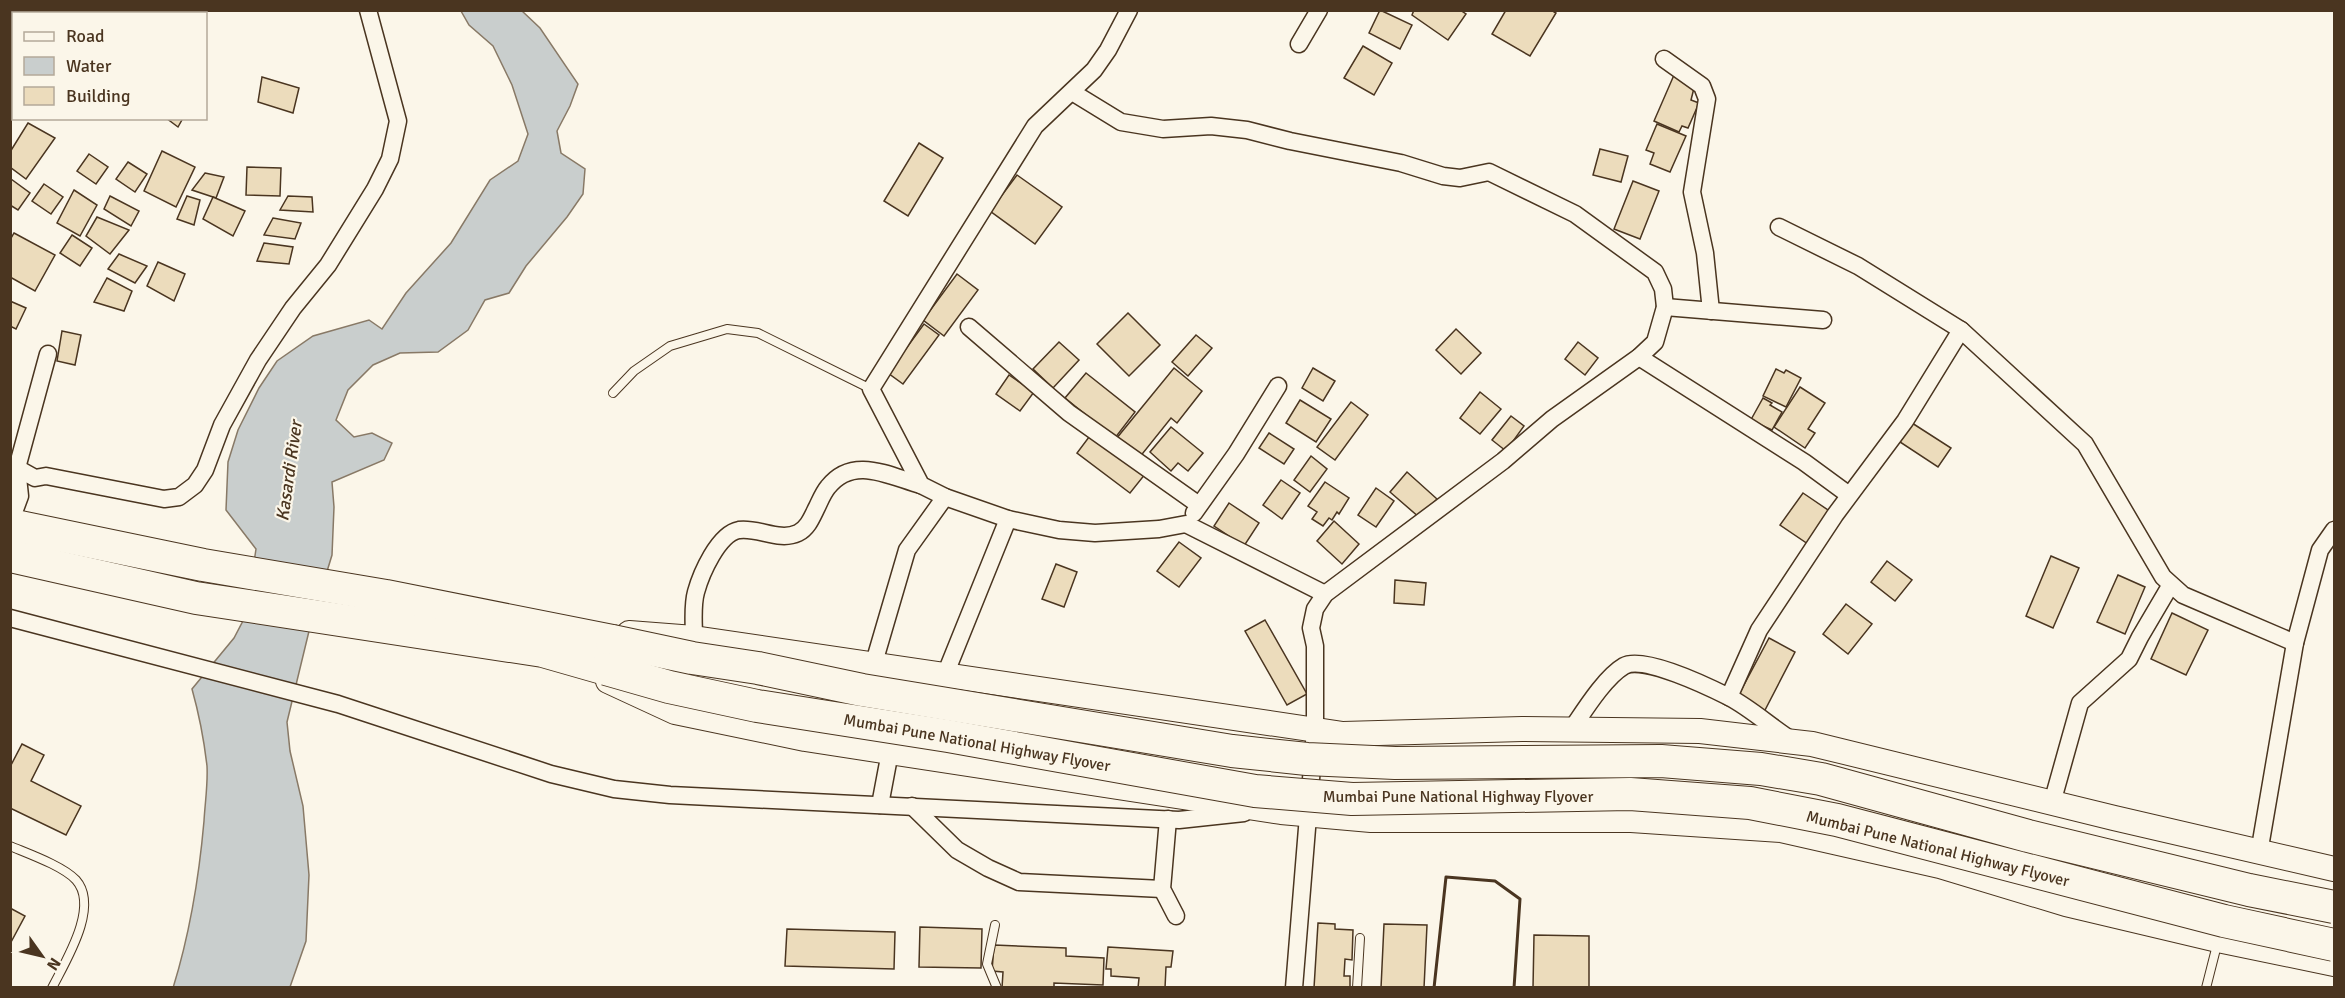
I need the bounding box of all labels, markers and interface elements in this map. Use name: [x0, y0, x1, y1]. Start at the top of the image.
legend: [12, 12, 207, 120]
text: Road: [66, 25, 105, 47]
text: Water: [66, 55, 112, 77]
text: Building: [66, 85, 130, 107]
water label: Kasardi River: [271, 417, 307, 522]
street label: Mumbai Pune National Highway Flyover: [842, 710, 1112, 776]
street label: Mumbai Pune National Highway Flyover: [1323, 787, 1593, 807]
street label: Mumbai Pune National Highway Flyover: [1804, 807, 2072, 891]
north arrow: [12, 926, 72, 986]
text: N: [42, 954, 65, 974]

